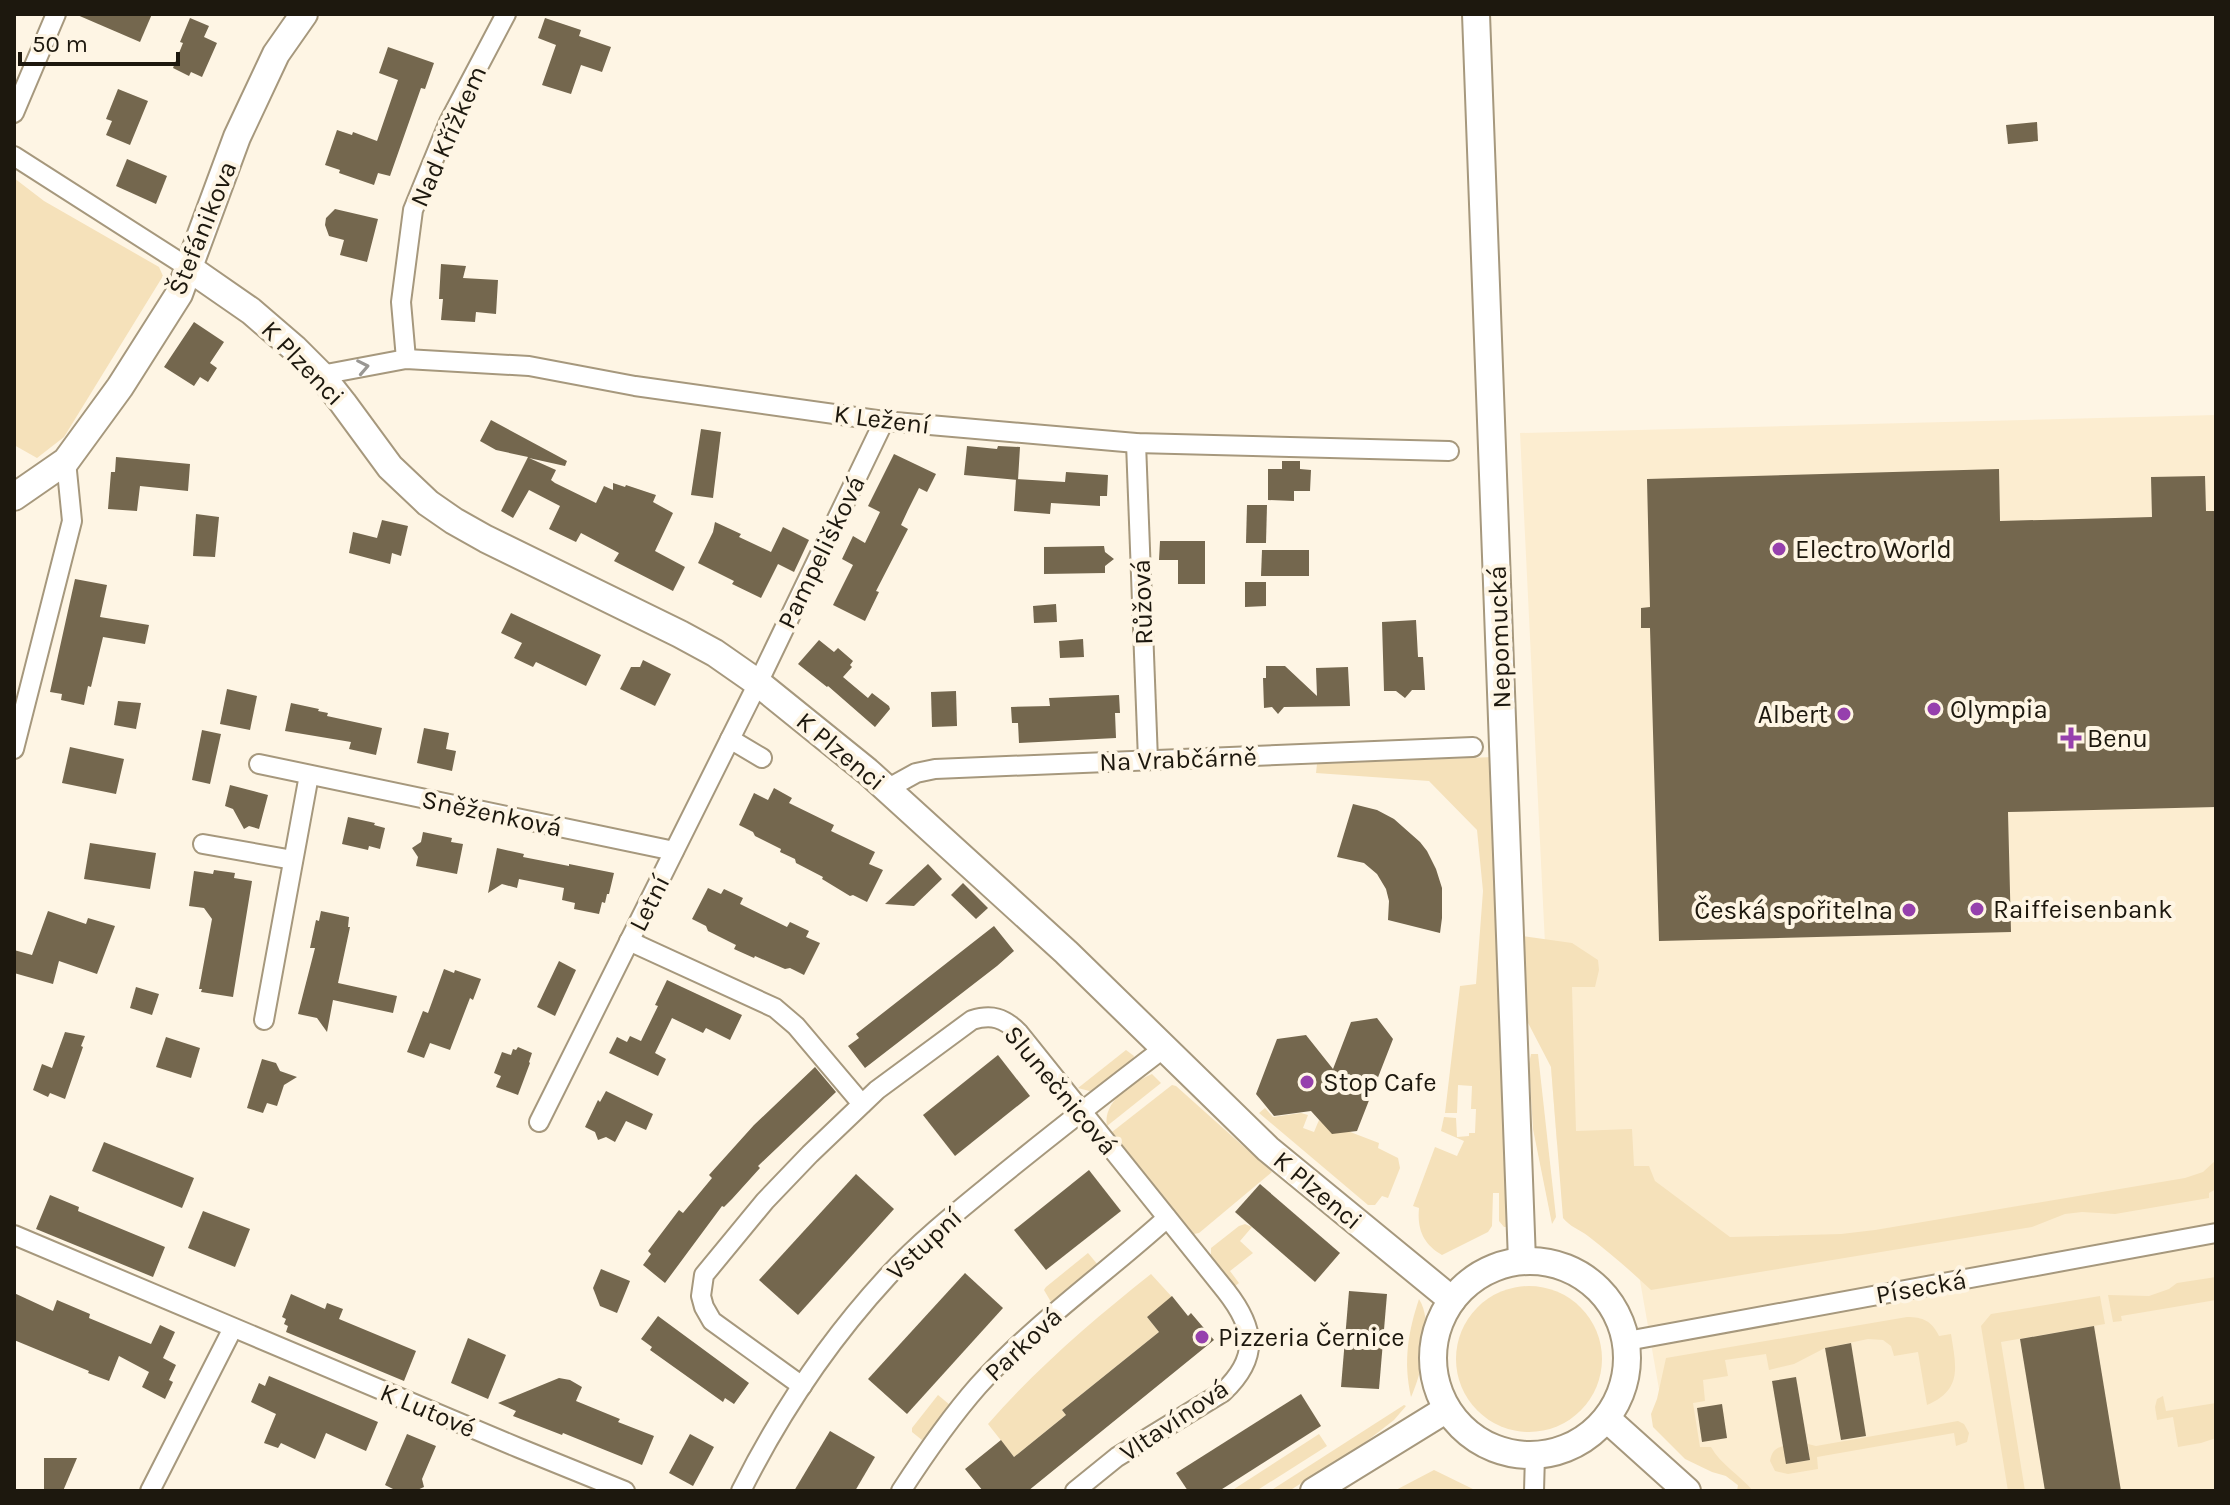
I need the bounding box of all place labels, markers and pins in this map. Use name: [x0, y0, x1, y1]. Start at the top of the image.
place label: Electro World: [1795, 534, 1952, 565]
marker: Electro World: [1770, 540, 1788, 558]
place label: Olympia: [1950, 694, 2048, 725]
place label: Albert: [1758, 699, 1828, 730]
marker: Olympia: [1925, 700, 1943, 718]
marker: Albert: [1835, 705, 1853, 723]
place label: Benu: [2087, 723, 2148, 754]
marker: Benu: [2062, 729, 2080, 747]
place label: Česká spořitelna: [1694, 894, 1893, 926]
place label: Raiffeisenbank: [1993, 894, 2173, 925]
marker: Raiffeisenbank: [1968, 900, 1986, 918]
marker: Česká spořitelna: [1900, 901, 1918, 919]
place label: Stop Cafe: [1323, 1067, 1437, 1098]
marker: Stop Cafe: [1298, 1073, 1316, 1091]
place label: Pizzeria Černice: [1218, 1321, 1405, 1353]
marker: Pizzeria Černice: [1193, 1328, 1211, 1346]

